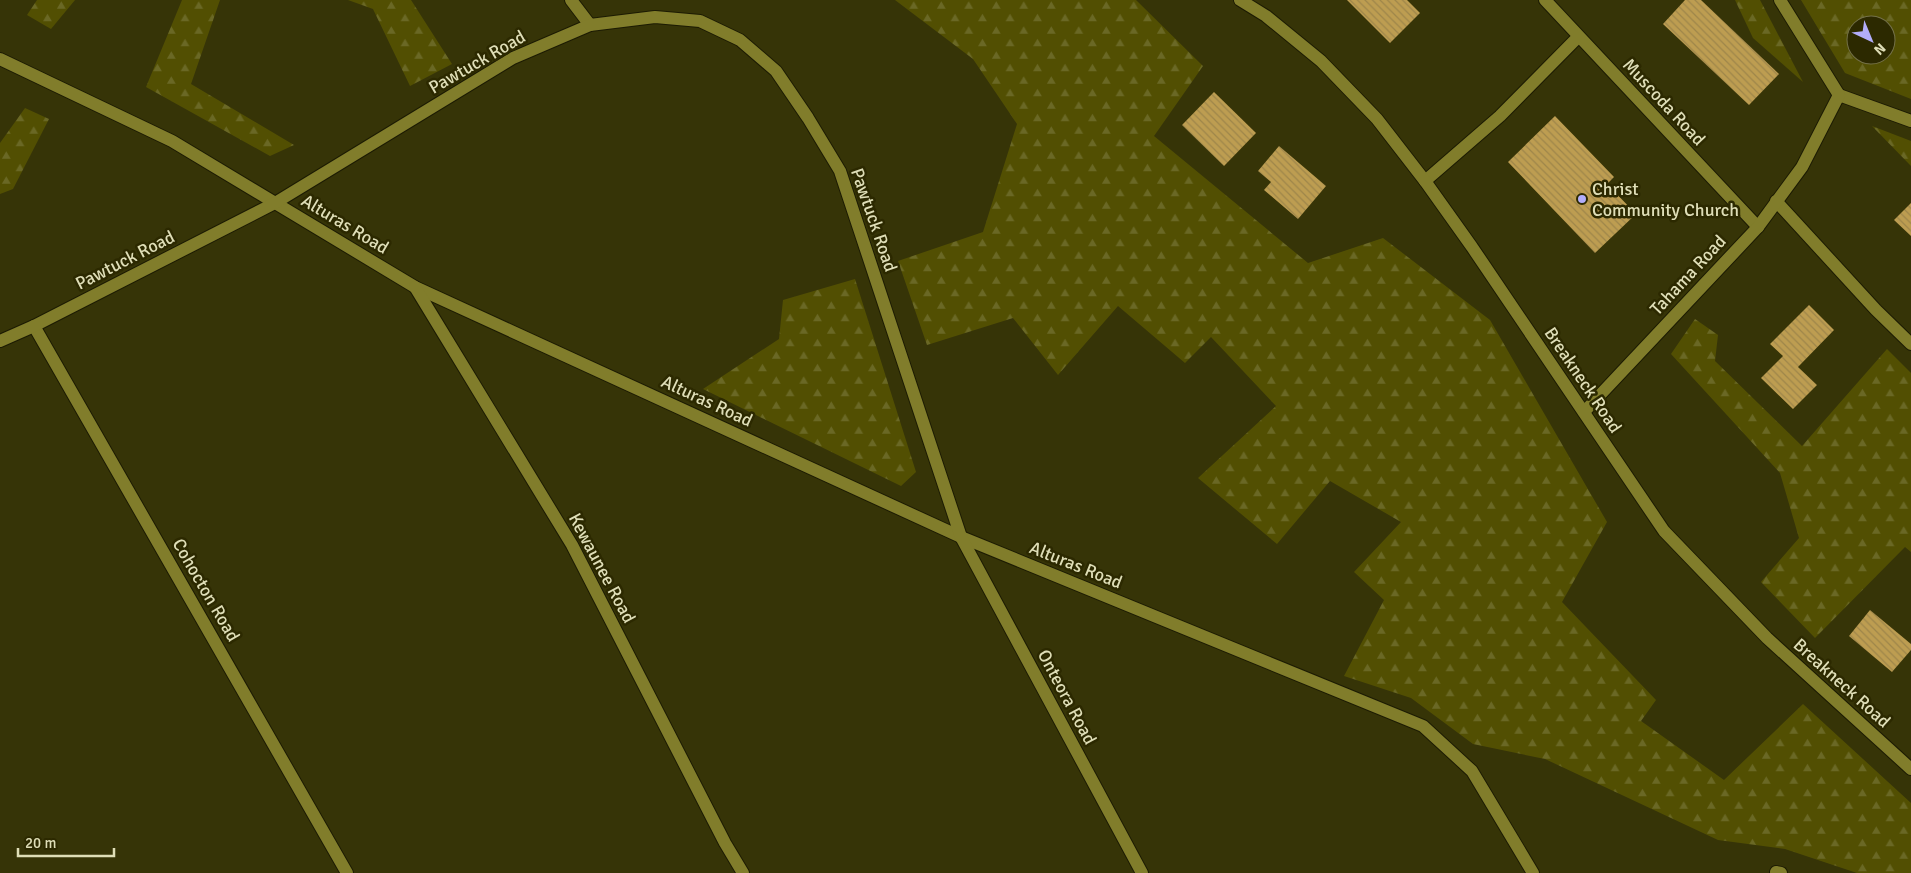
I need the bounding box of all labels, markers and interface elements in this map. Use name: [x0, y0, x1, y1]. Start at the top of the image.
north arrow: [1846, 15, 1896, 65]
street label: Pawtuck Road: [425, 25, 529, 99]
text: N: [1870, 39, 1889, 58]
street label: Muscoda Road: [1618, 54, 1710, 150]
street label: Pawtuck Road: [846, 165, 902, 275]
place label: Christ Community Church: [1592, 178, 1739, 221]
street label: Alturas Road: [297, 189, 393, 259]
marker: Christ Community Church: [1576, 193, 1588, 205]
street label: Pawtuck Road: [72, 226, 178, 294]
street label: Tahama Road: [1645, 230, 1731, 320]
street label: Breakneck Road: [1540, 323, 1626, 437]
street label: Alturas Road: [658, 370, 756, 432]
street label: Kewaunee Road: [564, 509, 640, 627]
street label: Cohocton Road: [168, 534, 244, 646]
street label: Alturas Road: [1026, 536, 1126, 594]
street label: Breakneck Road: [1789, 634, 1895, 732]
street label: Onteora Road: [1033, 646, 1101, 748]
scale bar: [18, 826, 114, 858]
text: 20 m: [25, 834, 56, 852]

